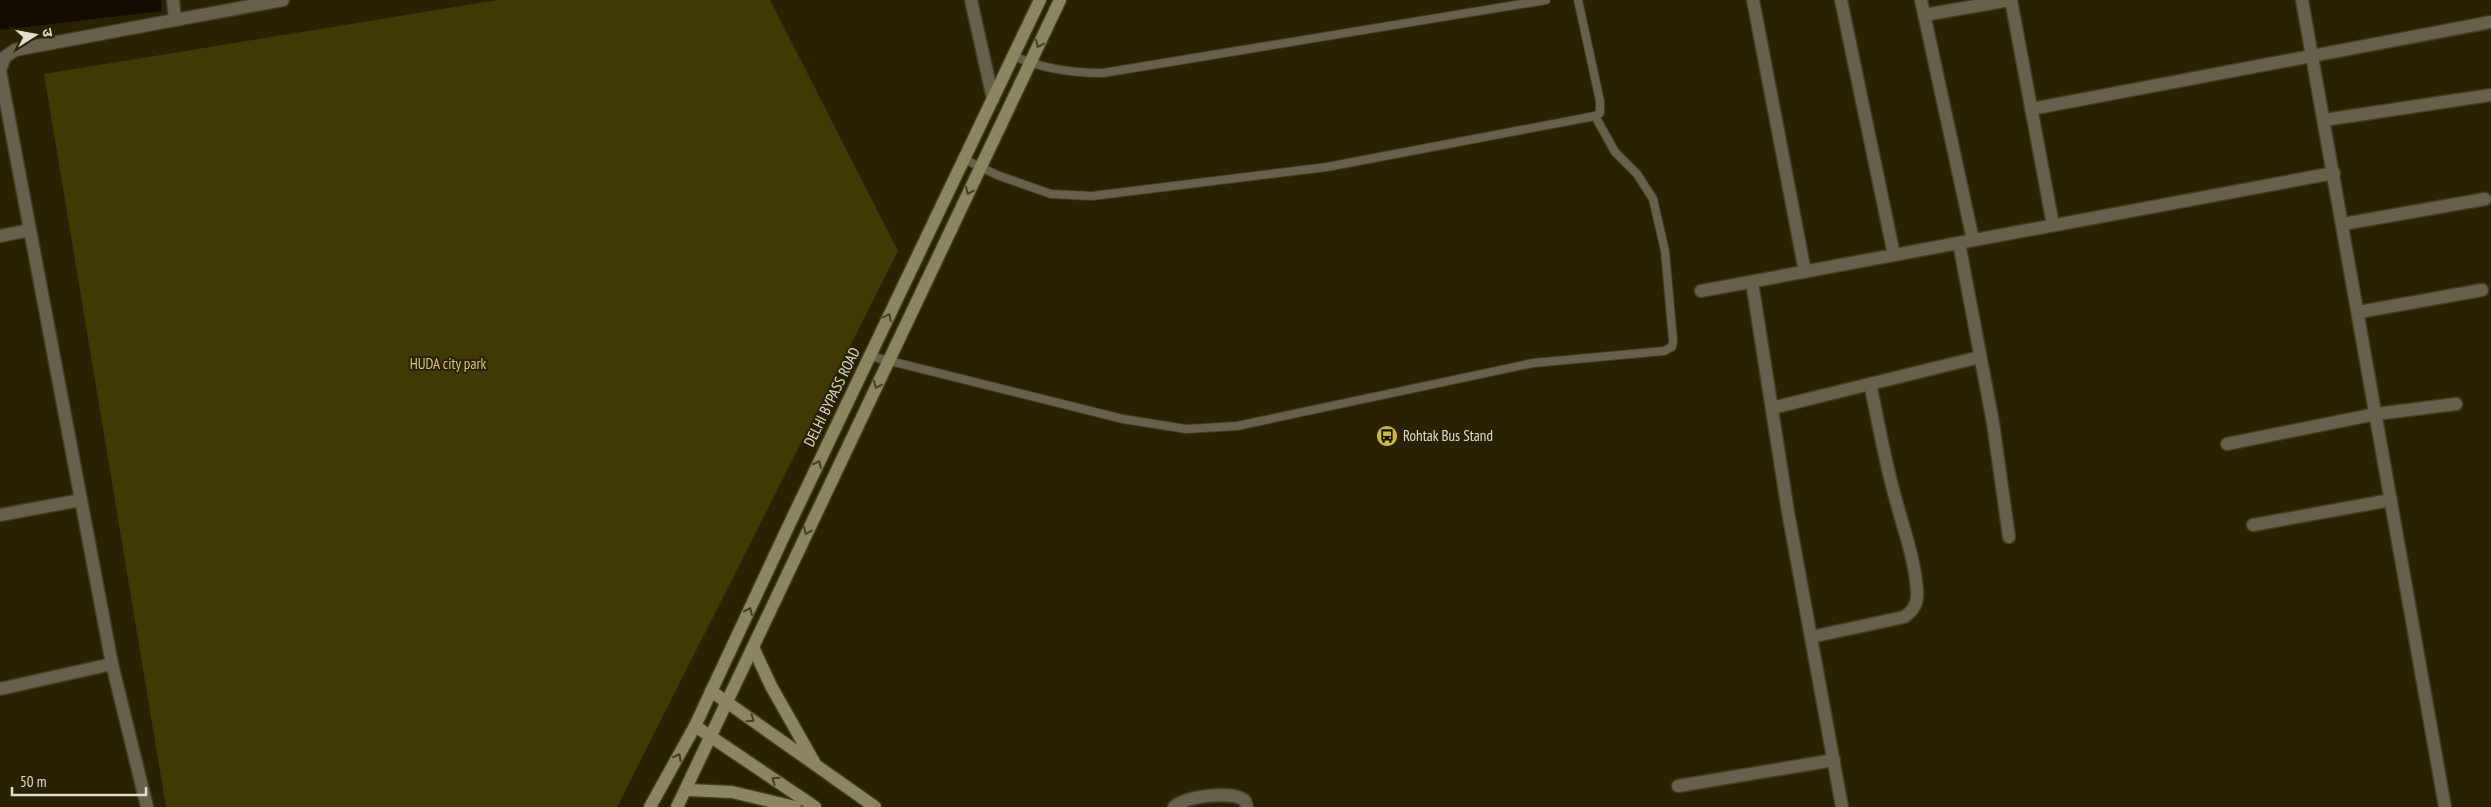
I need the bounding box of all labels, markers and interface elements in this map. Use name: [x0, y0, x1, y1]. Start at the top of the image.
north arrow: [10, 10, 60, 60]
text: उ: [38, 27, 58, 39]
one-way arrow: [1035, 39, 1046, 48]
one-way arrow: [965, 186, 976, 195]
one-way arrow: [882, 313, 892, 322]
street label: DELHI BYPASS ROAD: [799, 344, 864, 449]
park label: HUDA city park: [410, 354, 487, 373]
one-way arrow: [873, 380, 884, 389]
bus stop icon: Rohtak Bus Stand: [1375, 424, 1399, 448]
place label: Rohtak Bus Stand: [1403, 426, 1493, 445]
one-way arrow: [812, 460, 822, 469]
one-way arrow: [803, 526, 813, 535]
one-way arrow: [742, 607, 753, 616]
one-way arrow: [745, 713, 755, 722]
one-way arrow: [671, 753, 681, 762]
scale bar: [12, 764, 146, 796]
text: 50 m: [20, 772, 46, 791]
one-way arrow: [771, 777, 781, 786]

